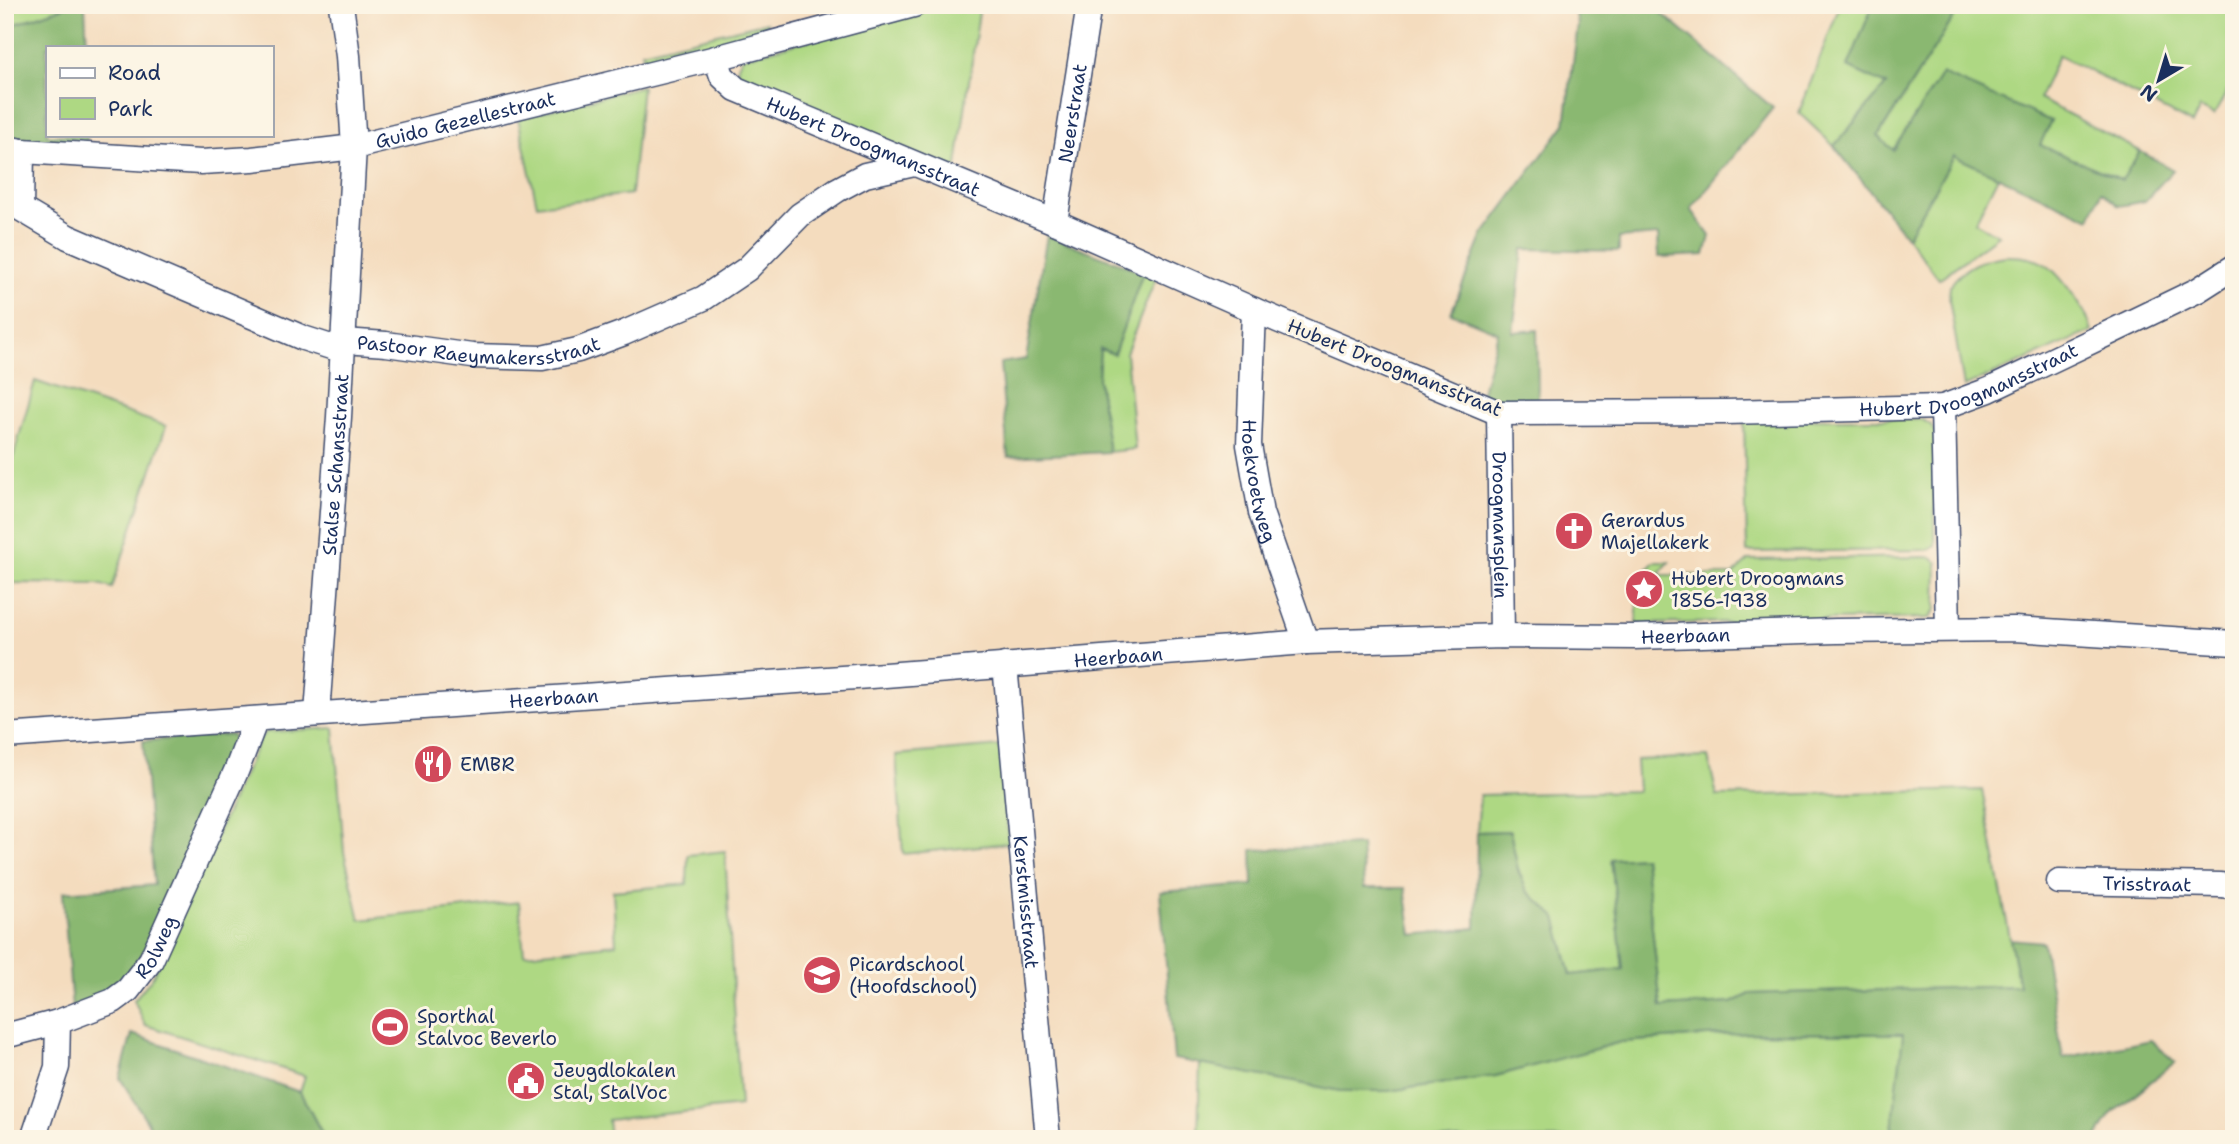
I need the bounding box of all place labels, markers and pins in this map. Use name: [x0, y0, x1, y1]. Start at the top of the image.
place label: Gerardus Majellakerk: [1601, 508, 1709, 555]
church icon: Gerardus Majellakerk: [1553, 510, 1595, 552]
place label: Hubert Droogmans 1856-1938: [1671, 566, 1845, 613]
place icon: Hubert Droogmans 1856-1938: [1623, 568, 1665, 610]
restaurant icon: EMBR: [412, 743, 454, 785]
place label: EMBR: [460, 752, 515, 777]
place label: Picardschool (Hoofdschool): [849, 952, 977, 999]
school or university icon: Picardschool (Hoofdschool): [801, 954, 843, 996]
place label: Sporthal Stalvoc Beverlo: [417, 1004, 557, 1051]
sports icon: Sporthal Stalvoc Beverlo: [369, 1006, 411, 1048]
place label: Jeugdlokalen Stal, StalVoc: [553, 1058, 676, 1105]
public building icon: Jeugdlokalen Stal, StalVoc: [505, 1060, 547, 1102]

